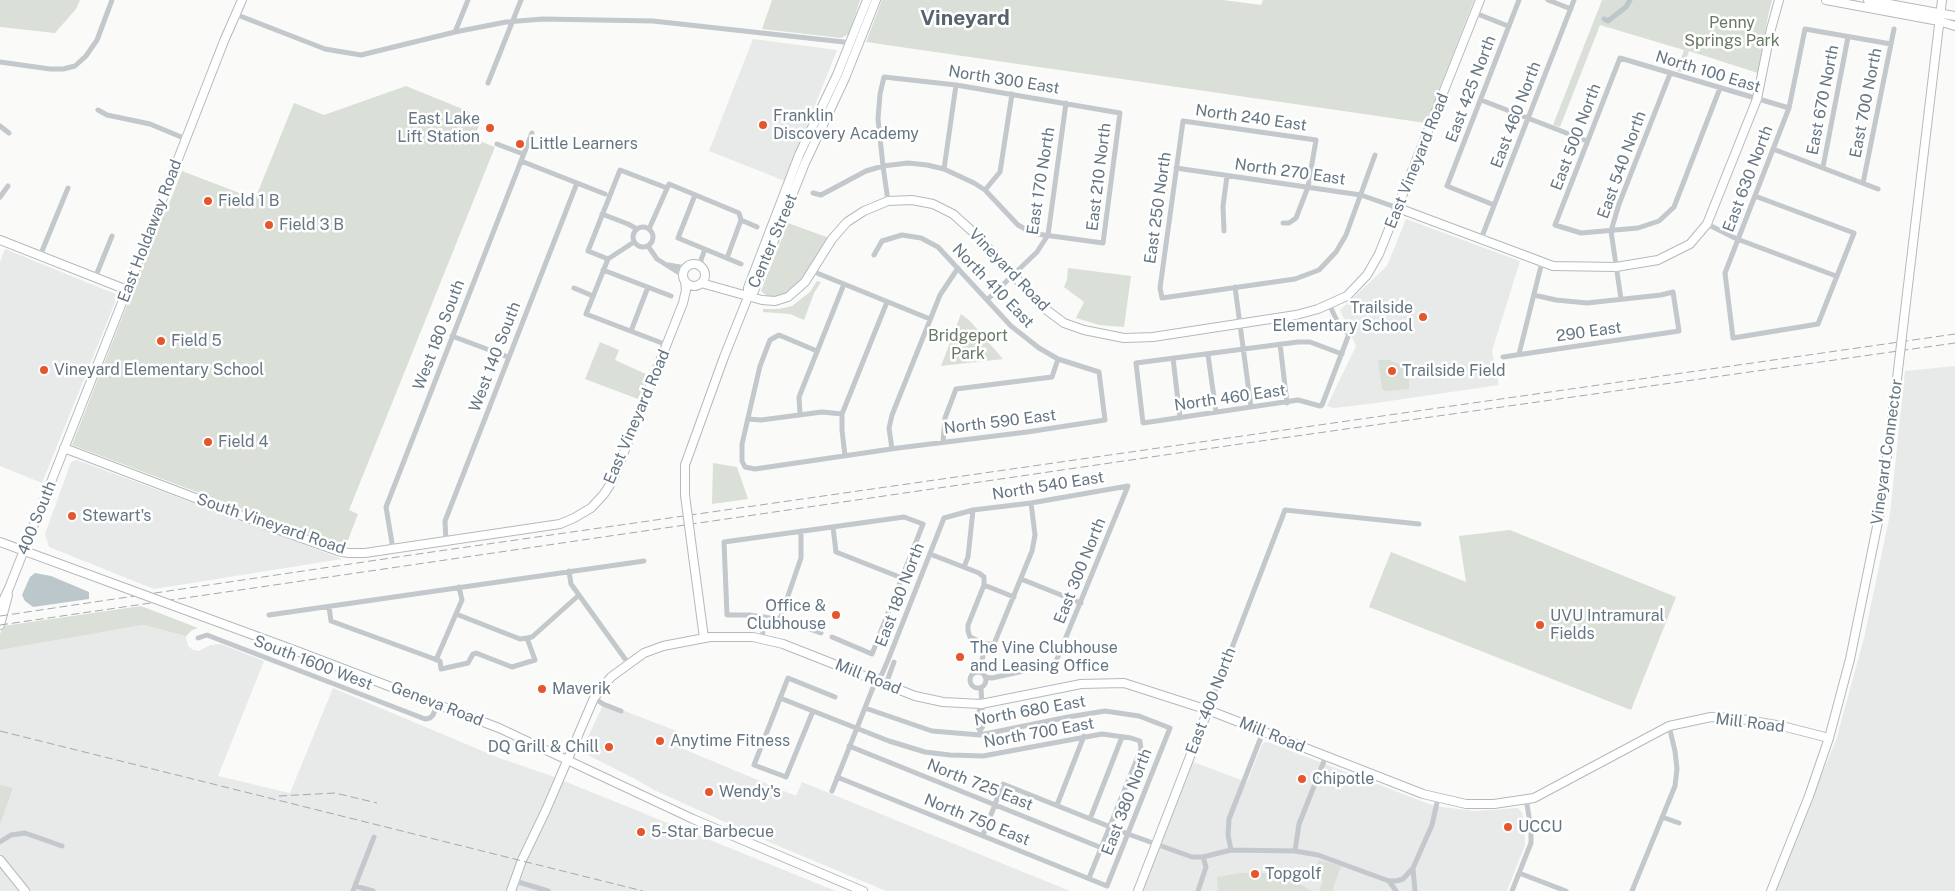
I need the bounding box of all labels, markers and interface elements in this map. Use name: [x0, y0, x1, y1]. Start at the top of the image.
district label: Vineyard: [920, 6, 1010, 32]
park label: Penny Springs Park: [1684, 13, 1780, 51]
street label: East 425 North: [1442, 33, 1500, 145]
street label: East 670 North: [1803, 43, 1843, 157]
street label: East 700 North: [1846, 46, 1886, 160]
street label: North 100 East: [1653, 47, 1763, 97]
street label: East 460 North: [1487, 59, 1545, 171]
street label: North 300 East: [947, 62, 1061, 98]
street label: East 500 North: [1547, 81, 1605, 193]
street label: East Vineyard Road: [1381, 91, 1453, 231]
street label: North 240 East: [1194, 101, 1308, 135]
place label: Franklin Discovery Academy: [773, 106, 919, 144]
place label: East Lake Lift Station: [397, 109, 480, 147]
street label: East 540 North: [1594, 109, 1650, 221]
marker: Franklin Discovery Academy: [757, 119, 769, 131]
marker: East Lake Lift Station: [484, 122, 496, 134]
street label: East 210 North: [1083, 122, 1115, 232]
street label: East 630 North: [1719, 123, 1777, 235]
street label: East 170 North: [1023, 126, 1059, 236]
place label: Little Learners: [530, 134, 638, 154]
marker: Little Learners: [514, 138, 526, 150]
street label: East 250 North: [1141, 151, 1175, 265]
street label: North 270 East: [1233, 155, 1347, 189]
street label: East Holdaway Road: [114, 157, 186, 305]
place label: Field 1 B: [218, 191, 280, 211]
street label: Center Street: [744, 191, 802, 291]
marker: Field 1 B: [202, 195, 214, 207]
place label: Field 3 B: [279, 215, 344, 235]
marker: Field 3 B: [263, 219, 275, 231]
street label: Vineyard Road: [965, 225, 1053, 315]
street label: North 410 East: [948, 240, 1038, 332]
street label: West 180 South: [409, 277, 469, 393]
place label: Trailside Elementary School: [1273, 298, 1413, 336]
street label: West 140 South: [465, 299, 525, 415]
marker: Trailside Elementary School: [1417, 311, 1429, 323]
street label: 290 East: [1555, 318, 1623, 346]
park label: Bridgeport Park: [928, 326, 1008, 364]
place label: Field 5: [171, 331, 222, 351]
marker: Field 5: [155, 335, 167, 347]
street label: East Vineyard Road: [600, 347, 674, 487]
place label: Vineyard Elementary School: [54, 360, 264, 380]
place label: Trailside Field: [1402, 361, 1506, 381]
marker: Vineyard Elementary School: [38, 364, 50, 376]
marker: Trailside Field: [1386, 365, 1398, 377]
street label: Vineyard Connector: [1867, 378, 1907, 526]
street label: North 460 East: [1173, 381, 1287, 415]
street label: North 590 East: [943, 406, 1057, 438]
place label: Field 4: [218, 432, 268, 452]
marker: Field 4: [202, 436, 214, 448]
street label: North 540 East: [991, 468, 1105, 504]
street label: 400 South: [14, 478, 60, 558]
street label: South Vineyard Road: [194, 490, 348, 558]
place label: Stewart's: [82, 506, 151, 526]
marker: Stewart's: [66, 510, 78, 522]
street label: East 300 North: [1050, 515, 1110, 627]
street label: East 180 North: [871, 540, 929, 650]
place label: Office & Clubhouse: [747, 596, 826, 634]
place label: UVU Intramural Fields: [1550, 606, 1664, 644]
marker: Office & Clubhouse: [830, 609, 842, 621]
marker: UVU Intramural Fields: [1534, 619, 1546, 631]
street label: South 1600 West: [251, 632, 375, 694]
place label: The Vine Clubhouse and Leasing Office: [970, 638, 1118, 676]
street label: East 400 North: [1182, 645, 1240, 757]
marker: The Vine Clubhouse and Leasing Office: [954, 651, 966, 663]
street label: Mill Road: [832, 655, 904, 699]
street label: Geneva Road: [388, 678, 486, 730]
place label: Maverik: [552, 679, 611, 699]
marker: Maverik: [536, 683, 548, 695]
street label: North 680 East: [973, 692, 1087, 730]
street label: Mill Road: [1714, 709, 1786, 737]
street label: Mill Road: [1236, 713, 1308, 757]
street label: North 700 East: [982, 714, 1096, 752]
place label: Anytime Fitness: [670, 731, 790, 751]
marker: Anytime Fitness: [654, 735, 666, 747]
place label: DQ Grill & Chill: [488, 737, 599, 757]
marker: DQ Grill & Chill: [603, 741, 615, 753]
street label: East 380 North: [1098, 746, 1156, 858]
street label: North 725 East: [924, 755, 1036, 815]
place label: Chipotle: [1312, 769, 1374, 789]
marker: Chipotle: [1296, 773, 1308, 785]
place label: Wendy's: [719, 782, 781, 802]
marker: Wendy's: [703, 786, 715, 798]
street label: North 750 East: [921, 790, 1033, 850]
place label: UCCU: [1518, 817, 1562, 837]
marker: UCCU: [1502, 821, 1514, 833]
place label: 5-Star Barbecue: [651, 822, 774, 842]
marker: 5-Star Barbecue: [635, 826, 647, 838]
place label: Topgolf: [1265, 864, 1321, 884]
marker: Topgolf: [1249, 868, 1261, 880]

